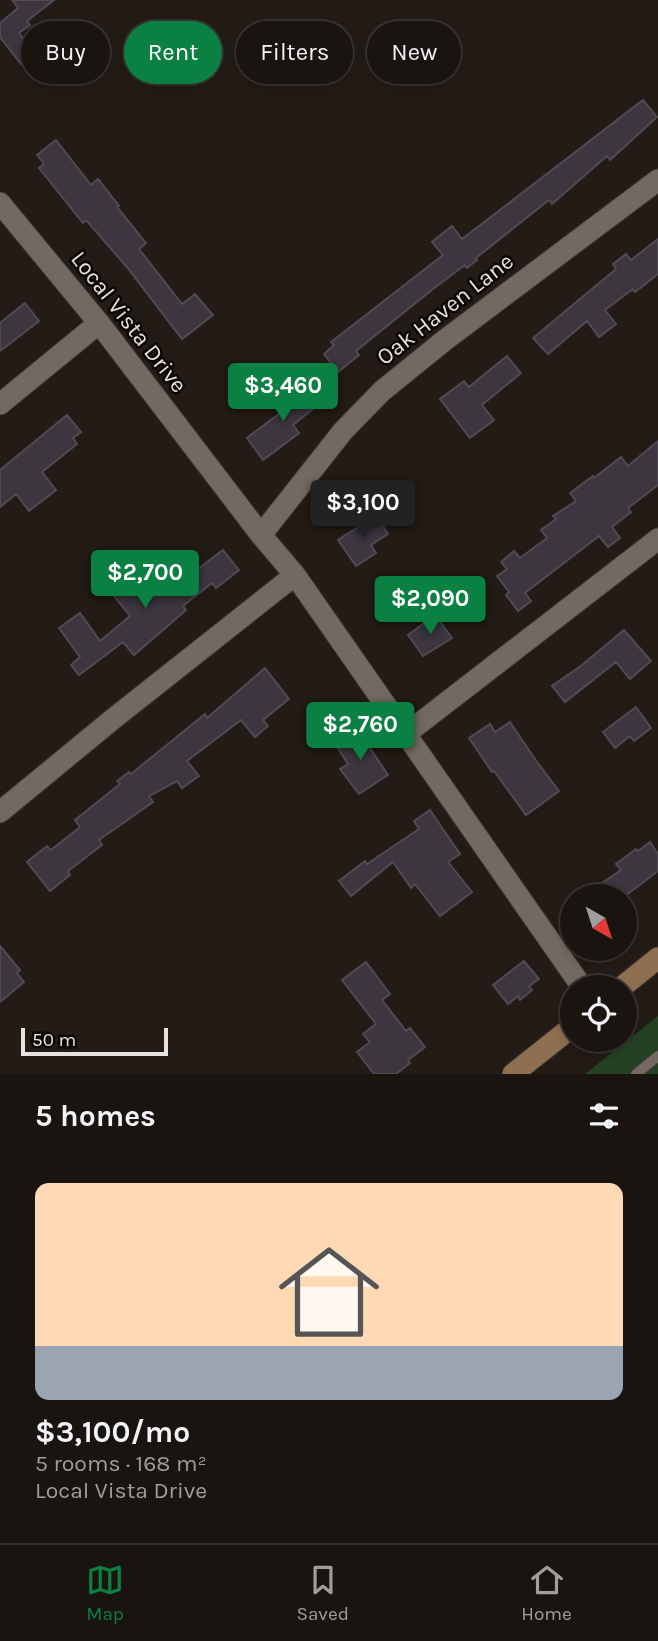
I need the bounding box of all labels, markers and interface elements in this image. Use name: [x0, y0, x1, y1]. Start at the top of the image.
chip: Buy: [21, 21, 110, 84]
chip: Rent: [124, 21, 222, 84]
chip: Filters: [236, 21, 353, 84]
chip: New: [367, 21, 461, 84]
street label: Local Vista Drive: [65, 246, 193, 398]
street label: Oak Haven Lane: [371, 247, 519, 371]
pin: $3,460: [226, 364, 340, 423]
text: $3,460: [244, 372, 322, 399]
pin: $3,100: [306, 480, 420, 540]
text: $3,100: [326, 489, 400, 516]
pin: $2,700: [88, 550, 202, 610]
text: $2,700: [107, 559, 183, 586]
pin: $2,090: [373, 576, 487, 636]
text: $2,090: [391, 585, 469, 612]
pin: $2,760: [303, 702, 417, 762]
text: $2,760: [322, 711, 398, 738]
north arrow: [560, 884, 637, 961]
map controls: [560, 884, 637, 1052]
button: locate: [560, 975, 637, 1052]
scale bar: [21, 1025, 168, 1057]
text: 50 m: [32, 1029, 76, 1051]
icon: filters: [585, 1097, 623, 1135]
text: 5 homes: [35, 1098, 156, 1134]
icon: home: [266, 1229, 392, 1355]
text: $3,100/mo: [35, 1414, 190, 1450]
text: 5 rooms · 168 m²: [35, 1450, 207, 1477]
text: Local Vista Drive: [35, 1477, 207, 1504]
tab: Map: [86, 1561, 124, 1625]
tab: Saved: [296, 1561, 349, 1625]
tab: Home: [521, 1561, 572, 1625]

